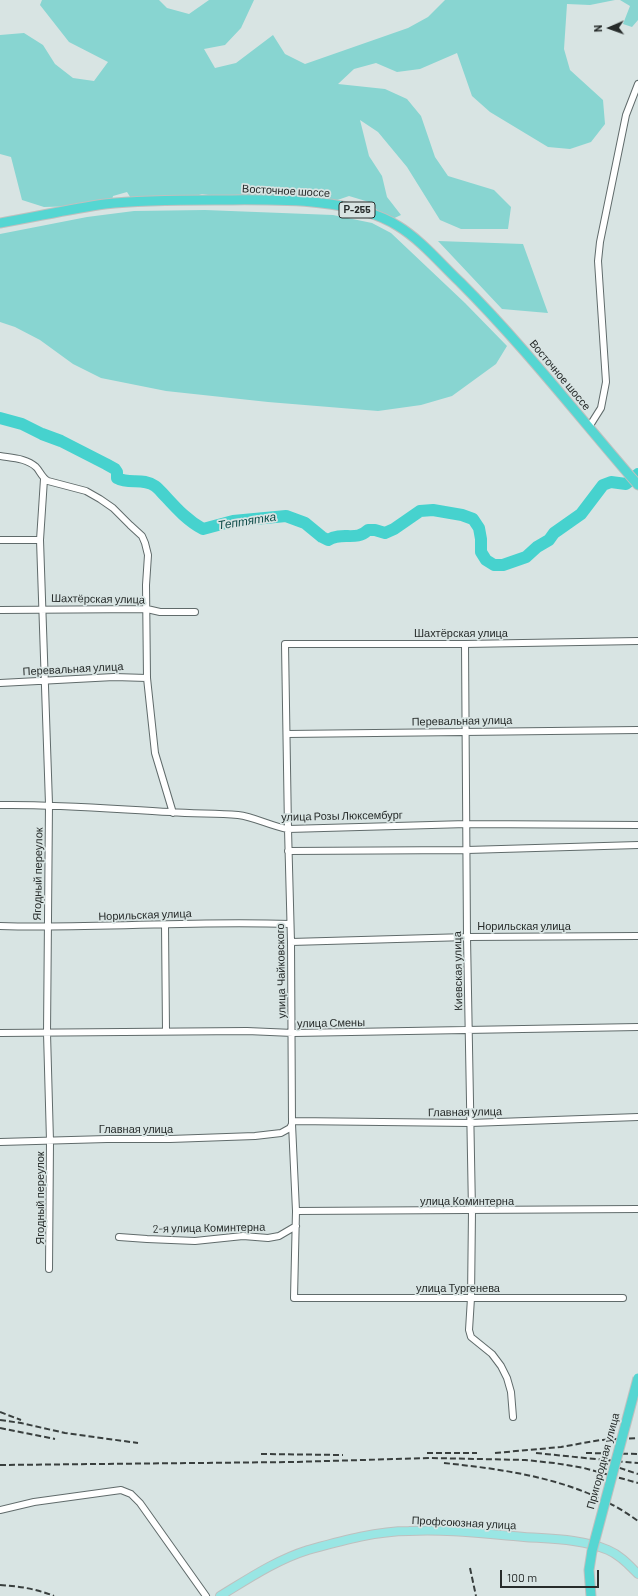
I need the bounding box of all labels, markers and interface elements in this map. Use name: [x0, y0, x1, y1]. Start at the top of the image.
north arrow: [590, 8, 630, 48]
text: N: [591, 25, 604, 32]
street label: Восточное шоссе: [242, 182, 330, 200]
road number: Р-255: [339, 202, 375, 218]
street label: Восточное шоссе: [527, 337, 593, 413]
water label: Тептятка: [217, 509, 277, 533]
street label: Шахтёрская улица: [51, 592, 145, 606]
street label: Шахтёрская улица: [414, 626, 508, 640]
street label: Перевальная улица: [22, 660, 124, 678]
street label: Перевальная улица: [411, 714, 513, 728]
street label: улица Розы Люксембург: [281, 808, 403, 824]
street label: Ягодный переулок: [31, 827, 45, 921]
street label: Норильская улица: [98, 907, 192, 923]
street label: Норильская улица: [477, 919, 571, 933]
street label: улица Чайковского: [274, 923, 288, 1019]
street label: Киевская улица: [451, 931, 465, 1011]
street label: улица Смены: [297, 1016, 365, 1030]
street label: Главная улица: [428, 1105, 502, 1119]
street label: Главная улица: [99, 1122, 173, 1136]
street label: Ягодный переулок: [33, 1151, 47, 1245]
street label: улица Коминтерна: [420, 1194, 514, 1208]
street label: 2-я улица Коминтерна: [153, 1220, 265, 1236]
street label: улица Тургенева: [416, 1281, 500, 1295]
street label: Пригородная улица: [584, 1411, 622, 1511]
street label: Профсоюзная улица: [411, 1514, 517, 1532]
scale bar: [502, 1562, 601, 1588]
text: 100 m: [507, 1570, 537, 1584]

